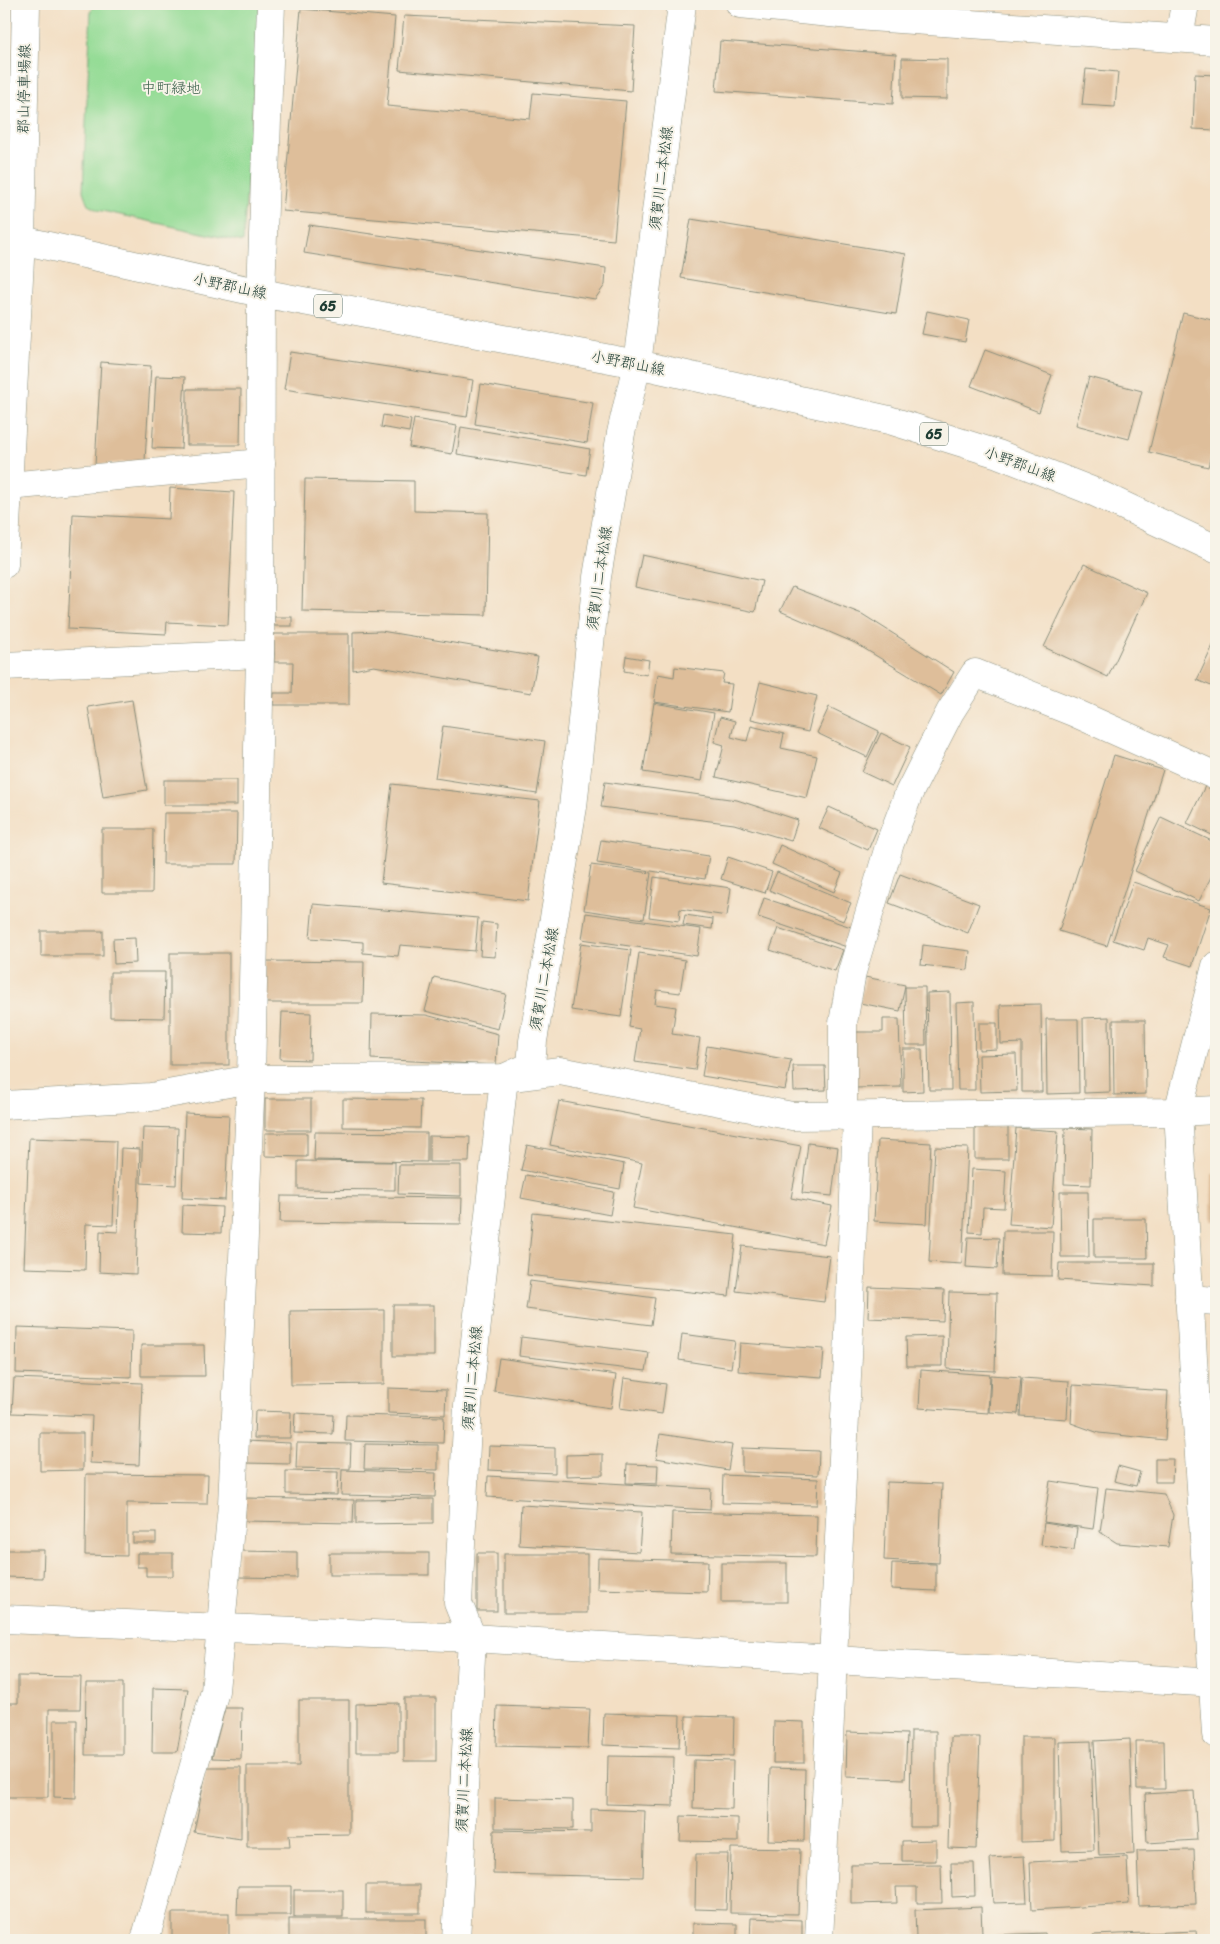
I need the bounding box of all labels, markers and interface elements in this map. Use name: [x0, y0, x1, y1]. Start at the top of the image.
street label: 郡山停車場線: [10, 44, 38, 134]
park label: 中町緑地: [141, 75, 201, 101]
street label: 須賀川二本松線: [642, 124, 680, 232]
street label: 小野郡山線: [191, 265, 269, 307]
road number: 65: [314, 294, 342, 318]
street label: 小野郡山線: [589, 343, 667, 383]
road number: 65: [920, 422, 948, 446]
street label: 小野郡山線: [980, 439, 1060, 489]
street label: 須賀川二本松線: [579, 524, 619, 632]
street label: 須賀川二本松線: [522, 925, 566, 1033]
street label: 須賀川二本松線: [454, 1325, 490, 1431]
street label: 須賀川二本松線: [448, 1727, 480, 1833]

